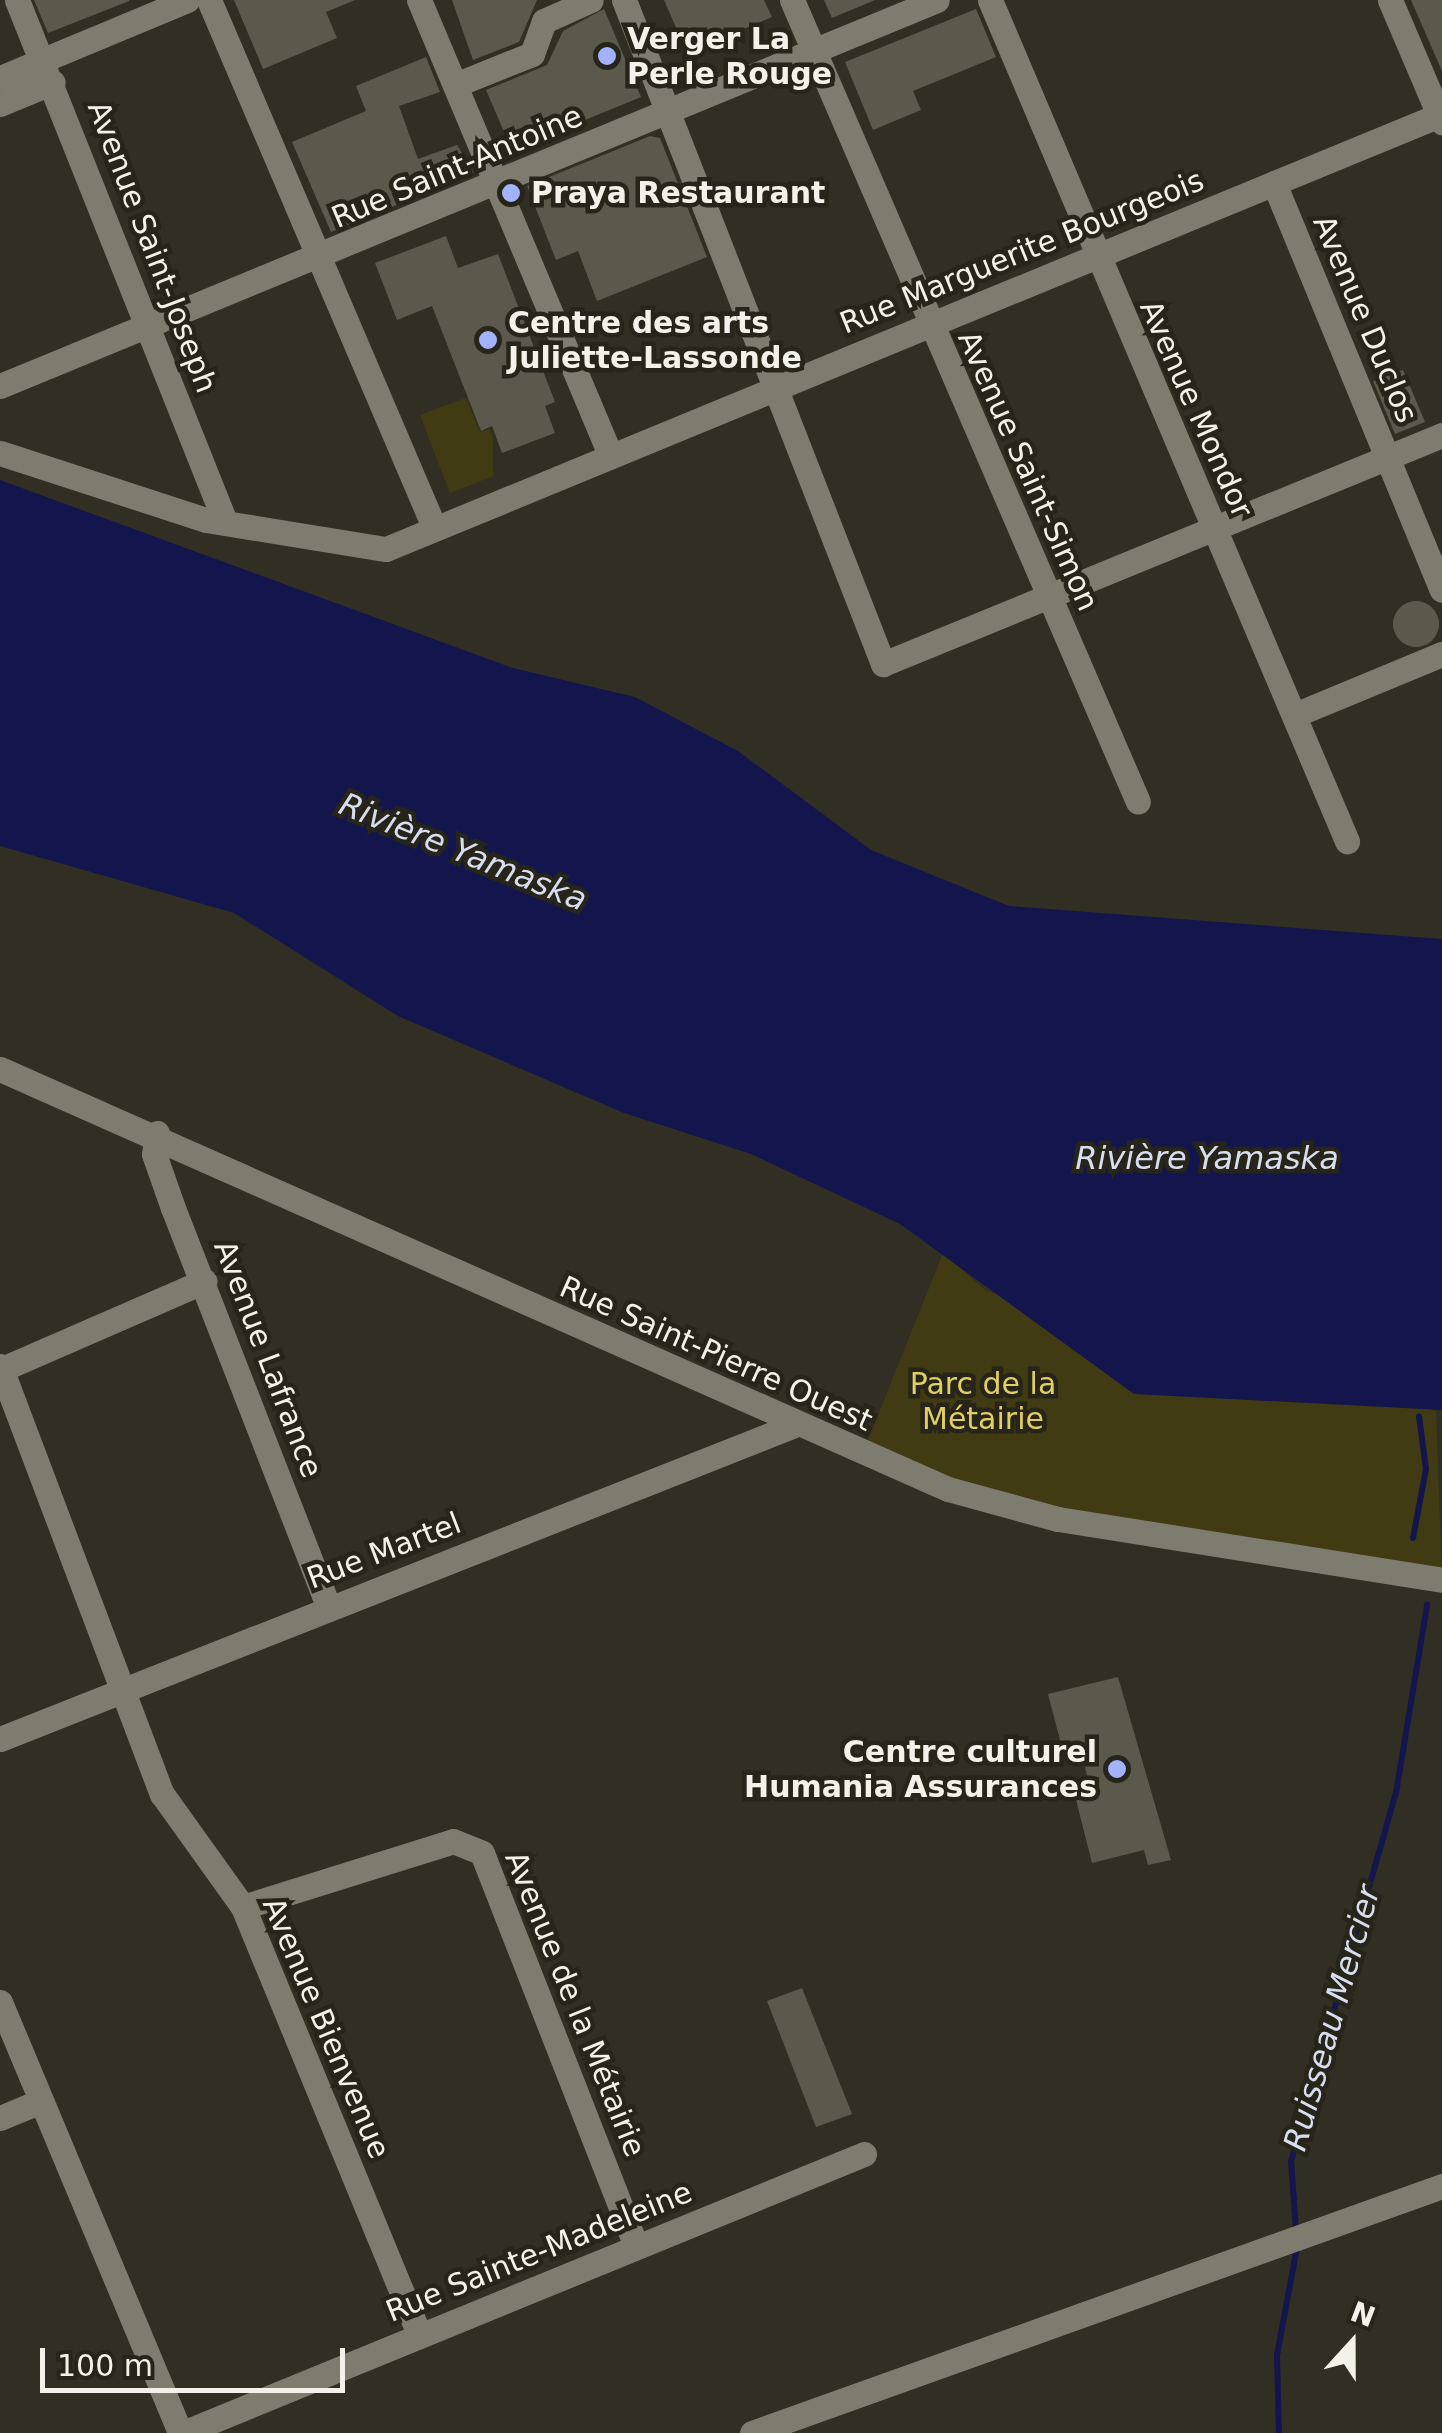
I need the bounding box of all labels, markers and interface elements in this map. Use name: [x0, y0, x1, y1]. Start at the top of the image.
place label: Verger La Perle Rouge: [627, 21, 832, 92]
marker: Verger La Perle Rouge: [596, 45, 618, 67]
street label: Avenue Saint-Joseph: [80, 96, 224, 398]
street label: Rue Saint-Antoine: [326, 98, 588, 236]
street label: Rue Marguerite Bourgeois: [835, 162, 1209, 342]
place label: Praya Restaurant: [531, 175, 825, 211]
marker: Praya Restaurant: [500, 182, 522, 204]
street label: Avenue Duclos: [1305, 210, 1425, 428]
street label: Avenue Mondor: [1132, 295, 1260, 523]
place label: Centre des arts Juliette-Lassonde: [508, 305, 802, 376]
street label: Avenue Saint-Simon: [950, 326, 1106, 616]
marker: Centre des arts Juliette-Lassonde: [477, 329, 499, 351]
water label: Rivière Yamaska: [334, 785, 592, 919]
water label: Rivière Yamaska: [1075, 1139, 1339, 1177]
street label: Avenue Lafrance: [206, 1235, 330, 1483]
street label: Rue Saint-Pierre Ouest: [554, 1269, 878, 1439]
park label: Parc de la Métairie: [910, 1366, 1056, 1436]
street label: Rue Martel: [302, 1505, 466, 1597]
place label: Centre culturel Humania Assurances: [744, 1734, 1097, 1804]
marker: Centre culturel Humania Assurances: [1106, 1758, 1128, 1780]
street label: Avenue de la Métairie: [497, 1846, 653, 2162]
water label: Ruisseau Mercier: [1276, 1881, 1388, 2155]
street label: Avenue Bienvenue: [255, 1892, 397, 2164]
street label: Rue Sainte-Madeleine: [381, 2174, 697, 2330]
north arrow: [1302, 2293, 1402, 2393]
text: N: [1346, 2295, 1380, 2334]
scale bar: [45, 2328, 350, 2390]
text: 100 m: [57, 2348, 153, 2383]

